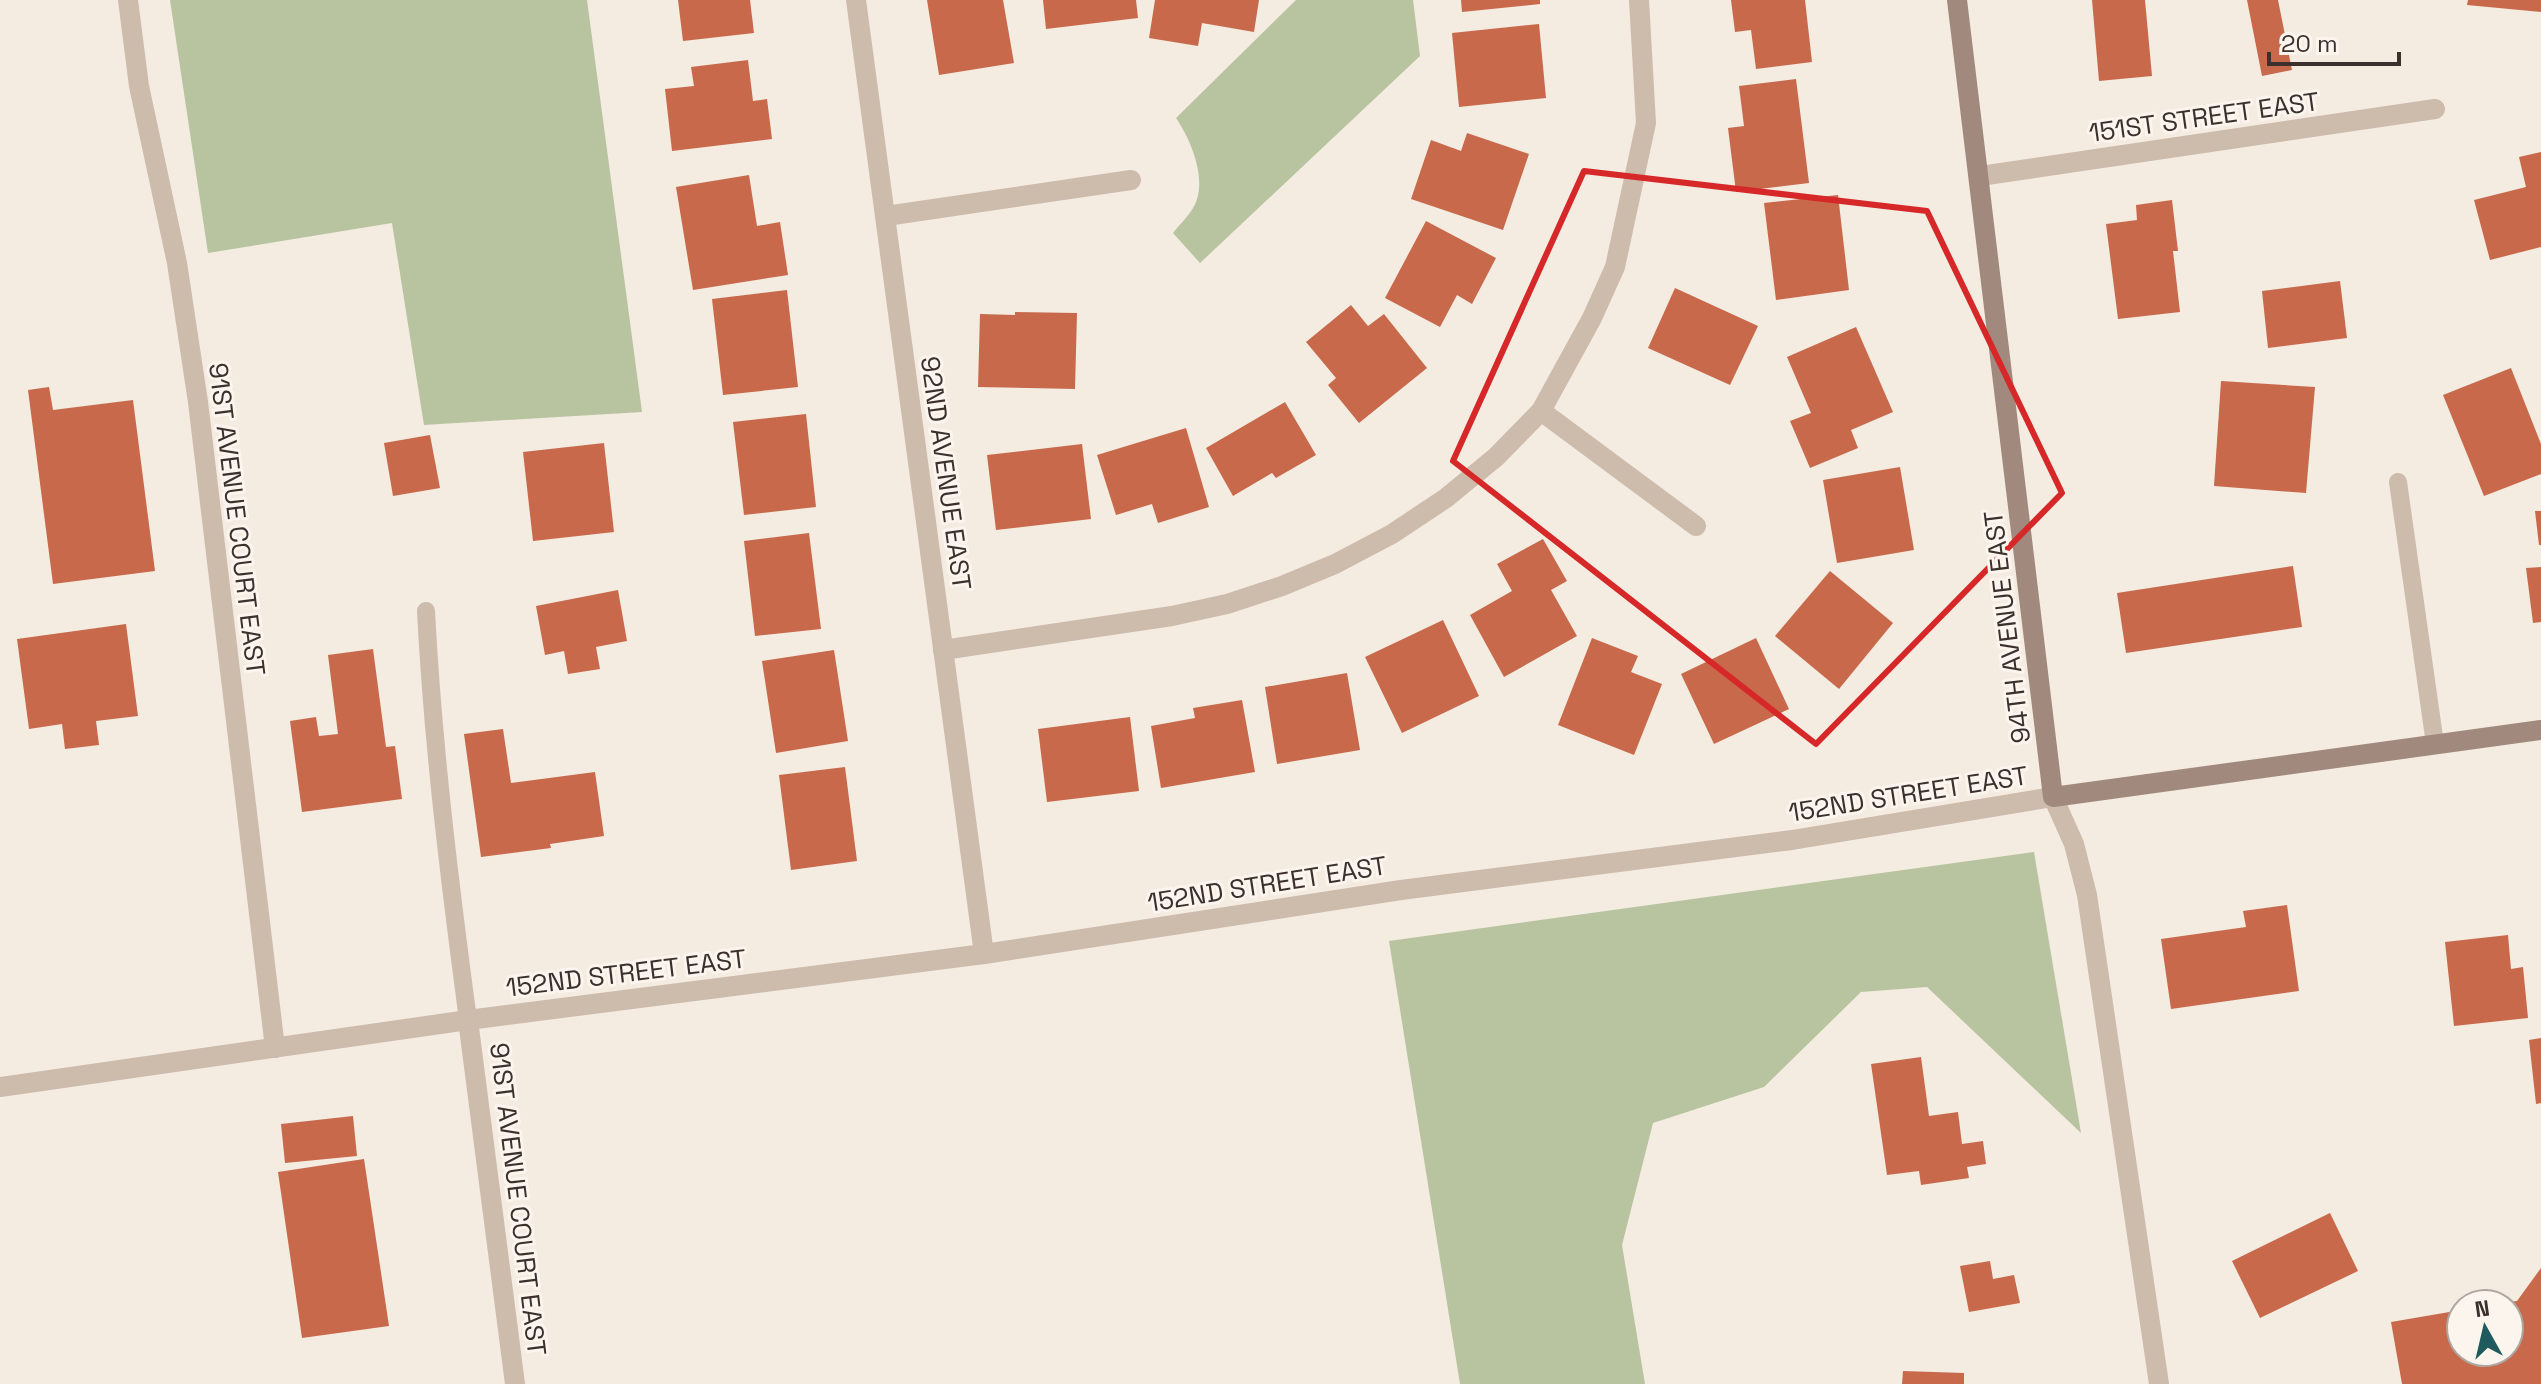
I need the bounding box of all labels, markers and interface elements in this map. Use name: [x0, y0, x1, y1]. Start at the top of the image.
scale bar: [2269, 16, 2399, 66]
text: 20 m: [2281, 28, 2338, 59]
street label: 151ST STREET EAST: [2087, 84, 2321, 150]
street label: 92ND AVENUE EAST: [913, 354, 979, 592]
street label: 91ST AVENUE COURT EAST: [201, 361, 273, 677]
street label: 94TH AVENUE EAST: [1976, 509, 2038, 745]
street label: 152ND STREET EAST: [1786, 758, 2030, 830]
street label: 152ND STREET EAST: [1145, 848, 1389, 920]
street label: 152ND STREET EAST: [504, 941, 748, 1005]
street label: 91ST AVENUE COURT EAST: [482, 1041, 554, 1357]
north arrow: [2445, 1288, 2525, 1368]
text: N: [2473, 1293, 2491, 1323]

